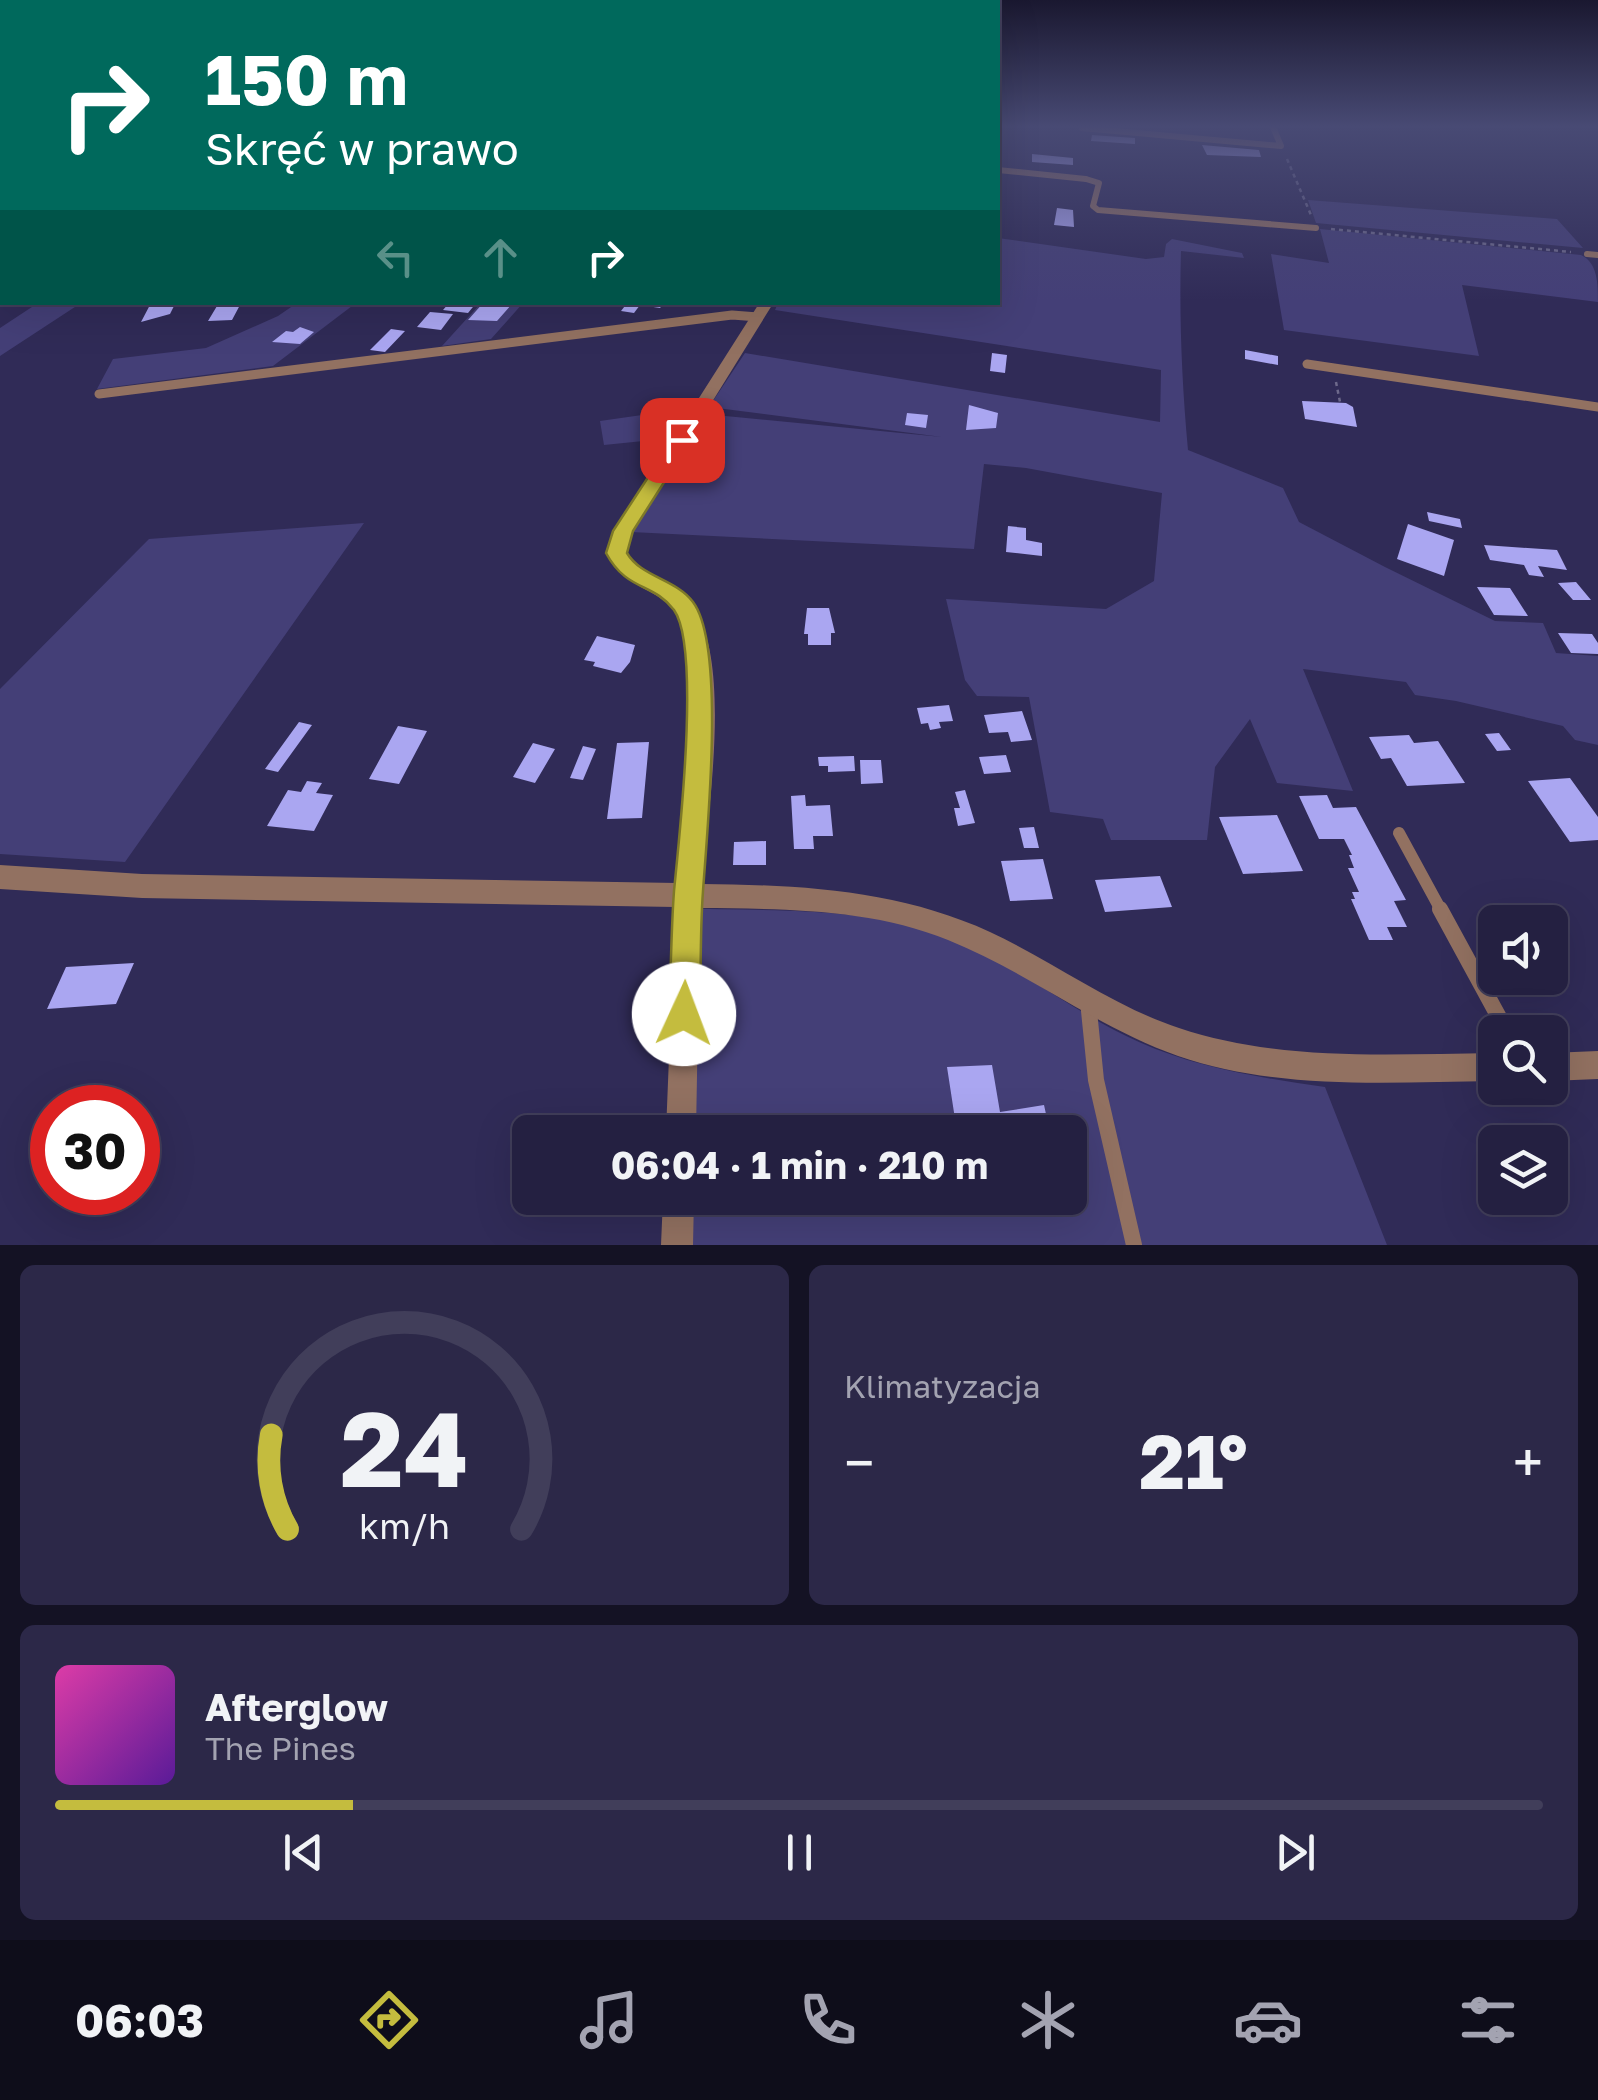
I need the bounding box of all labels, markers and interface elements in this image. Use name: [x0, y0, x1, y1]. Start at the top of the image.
text: 150 m: [205, 36, 408, 120]
icon: right: [40, 40, 170, 170]
text: Skręć w prawo: [205, 121, 519, 175]
icon: left: [368, 230, 423, 285]
icon: ahead: [473, 230, 528, 285]
icon: right: [578, 230, 633, 285]
pin: [640, 398, 725, 483]
icon: arrive: [655, 413, 710, 468]
map controls: [1478, 905, 1568, 1215]
button: sound: [1478, 905, 1568, 995]
position arrow: [632, 962, 736, 1066]
button: search: [1478, 1015, 1568, 1105]
speed limit sign: 30: [30, 1085, 160, 1215]
button: layers: [1478, 1125, 1568, 1215]
text: 06:04 · 1 min · 210 m: [611, 1142, 988, 1187]
text: Klimatyzacja: [844, 1367, 1041, 1405]
text: 24: [340, 1385, 469, 1510]
text: 21°: [1139, 1415, 1248, 1506]
text: −: [844, 1429, 874, 1495]
text: +: [1513, 1429, 1543, 1495]
text: km/h: [359, 1504, 450, 1547]
text: Afterglow: [205, 1684, 388, 1729]
text: The Pines: [205, 1729, 356, 1767]
icon: previous: [276, 1825, 331, 1880]
icon: pause: [772, 1825, 827, 1880]
icon: next: [1268, 1825, 1323, 1880]
icon: directions: [354, 1985, 424, 2055]
icon: music: [574, 1985, 644, 2055]
icon: phone: [793, 1985, 863, 2055]
icon: climate: [1013, 1985, 1083, 2055]
icon: car: [1233, 1985, 1303, 2055]
icon: filters: [1453, 1985, 1523, 2055]
text: 06:03: [75, 1993, 204, 2047]

